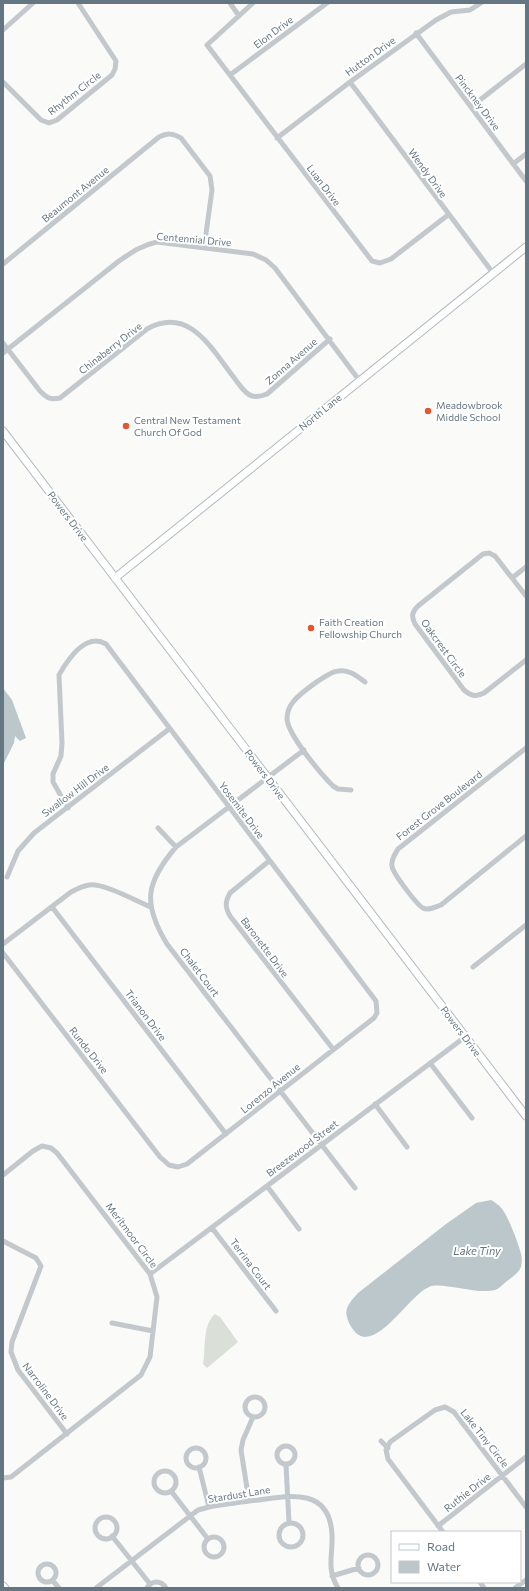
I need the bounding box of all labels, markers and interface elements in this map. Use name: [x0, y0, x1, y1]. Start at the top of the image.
street label: Elon Drive: [251, 13, 295, 51]
street label: Hutton Drive: [343, 34, 397, 78]
street label: Rhythm Circle: [45, 69, 103, 117]
street label: Pinckney Drive: [453, 72, 503, 132]
street label: Wendy Drive: [406, 146, 450, 200]
street label: Luan Drive: [305, 162, 343, 208]
street label: Beaumont Avenue: [39, 163, 111, 225]
street label: Centennial Drive: [156, 230, 232, 248]
street label: Chinaberry Drive: [76, 320, 144, 376]
street label: Zonna Avenue: [263, 335, 319, 387]
street label: North Lane: [296, 391, 344, 433]
place label: Meadowbrook Middle School: [436, 399, 503, 423]
marker: Meadowbrook Middle School: [423, 406, 433, 416]
place label: Central New Testament Church Of God: [134, 414, 241, 438]
marker: Central New Testament Church Of God: [121, 421, 131, 431]
street label: Powers Drive: [45, 489, 91, 543]
place label: Faith Creation Fellowship Church: [319, 616, 402, 640]
street label: Oakcrest Circle: [419, 616, 469, 680]
marker: Faith Creation Fellowship Church: [306, 623, 316, 633]
street label: Powers Drive: [242, 747, 288, 801]
street label: Swallow Hill Drive: [39, 761, 111, 819]
street label: Forest Grove Boulevard: [394, 768, 485, 842]
street label: Yosemite Drive: [217, 779, 267, 841]
street label: Baronette Drive: [239, 915, 291, 979]
street label: Chalet Court: [178, 945, 222, 999]
street label: Trianon Drive: [123, 987, 169, 1043]
street label: Powers Drive: [438, 1004, 484, 1058]
street label: Rundo Drive: [67, 1024, 111, 1076]
street label: Lorenzo Avenue: [238, 1060, 302, 1116]
street label: Breezewood Street: [264, 1117, 340, 1179]
street label: Meritmoor Circle: [104, 1200, 160, 1270]
street label: Terrina Court: [228, 1236, 274, 1292]
water label: Lake Tiny: [453, 1244, 501, 1257]
street label: Narroline Drive: [21, 1360, 71, 1422]
street label: Lake Tiny Circle: [458, 1406, 512, 1470]
street label: Ruthie Drive: [441, 1470, 493, 1514]
street label: Stardust Lane: [207, 1483, 271, 1505]
legend: [391, 1531, 521, 1583]
text: Road: [427, 1539, 455, 1553]
text: Water: [427, 1559, 461, 1573]

